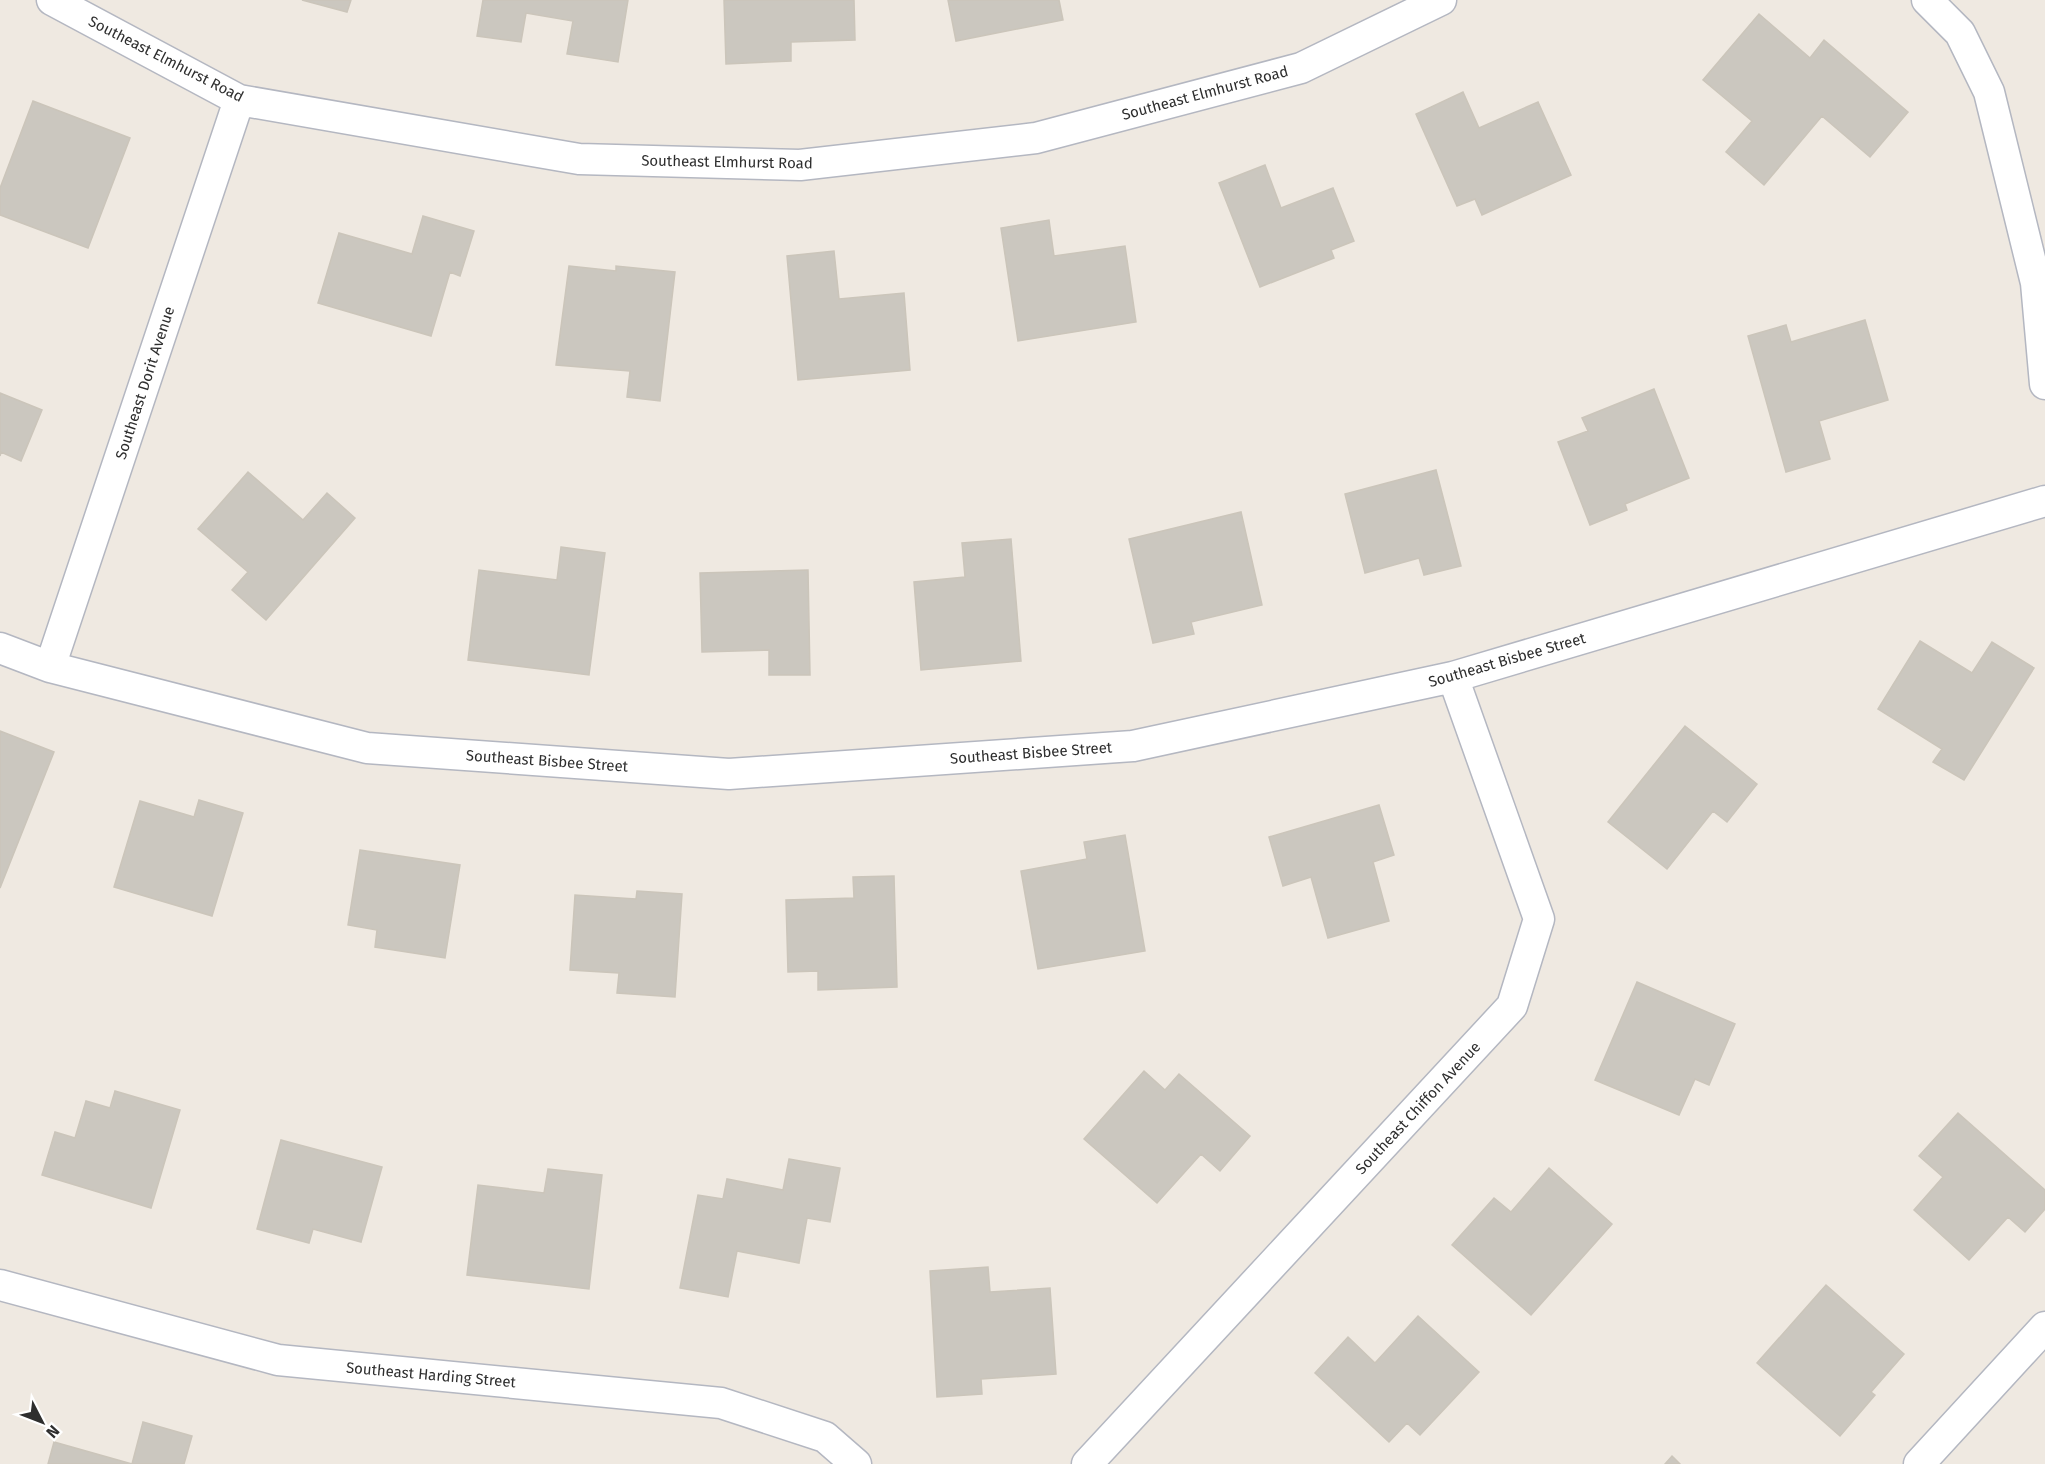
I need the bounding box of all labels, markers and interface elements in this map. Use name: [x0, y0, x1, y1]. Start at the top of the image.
street label: Southeast Elmhurst Road: [85, 12, 247, 106]
street label: Southeast Elmhurst Road: [1120, 62, 1290, 124]
street label: Southeast Elmhurst Road: [641, 152, 813, 172]
street label: Southeast Dorit Avenue: [112, 304, 178, 462]
street label: Southeast Bisbee Street: [1426, 629, 1588, 691]
street label: Southeast Bisbee Street: [949, 738, 1113, 768]
street label: Southeast Bisbee Street: [465, 746, 629, 776]
street label: Southeast Chiffon Avenue: [1352, 1038, 1484, 1178]
street label: Southeast Harding Street: [345, 1359, 517, 1391]
north arrow: [12, 1392, 72, 1452]
text: N: [42, 1421, 63, 1442]

